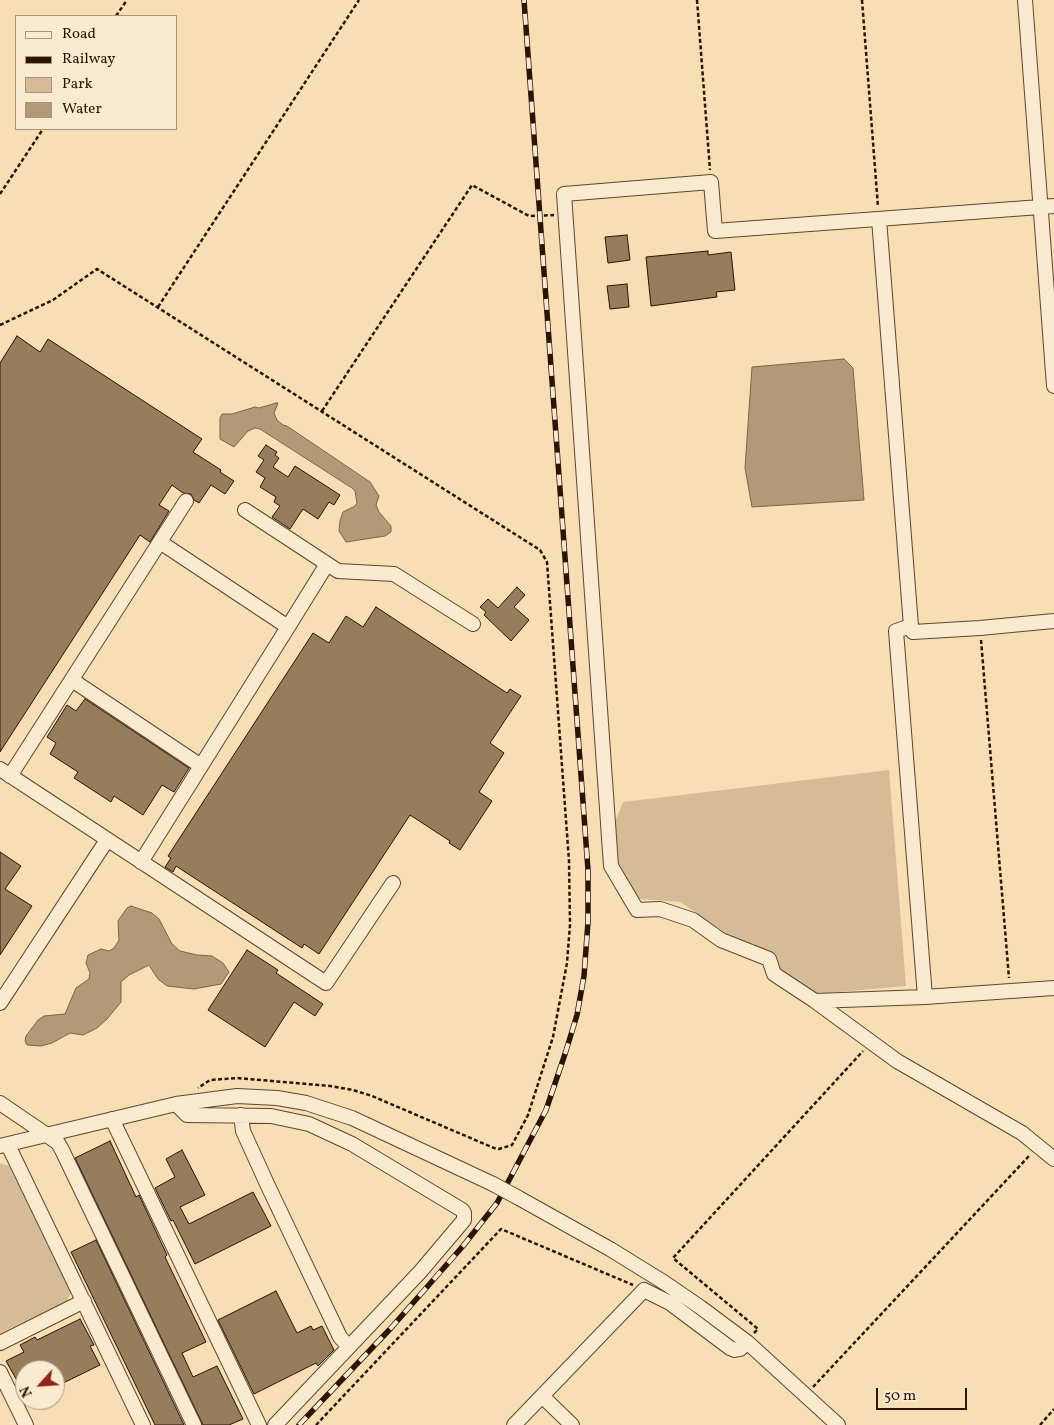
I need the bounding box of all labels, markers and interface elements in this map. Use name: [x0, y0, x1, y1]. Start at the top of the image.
legend: [15, 15, 178, 130]
text: Road: [62, 24, 96, 45]
text: Railway: [62, 49, 115, 70]
text: Park: [62, 74, 93, 95]
text: Water: [62, 99, 102, 120]
north arrow: [15, 1360, 65, 1410]
scale bar: [879, 1378, 970, 1410]
text: N: [16, 1383, 38, 1400]
text: 50 m: [884, 1386, 916, 1407]

